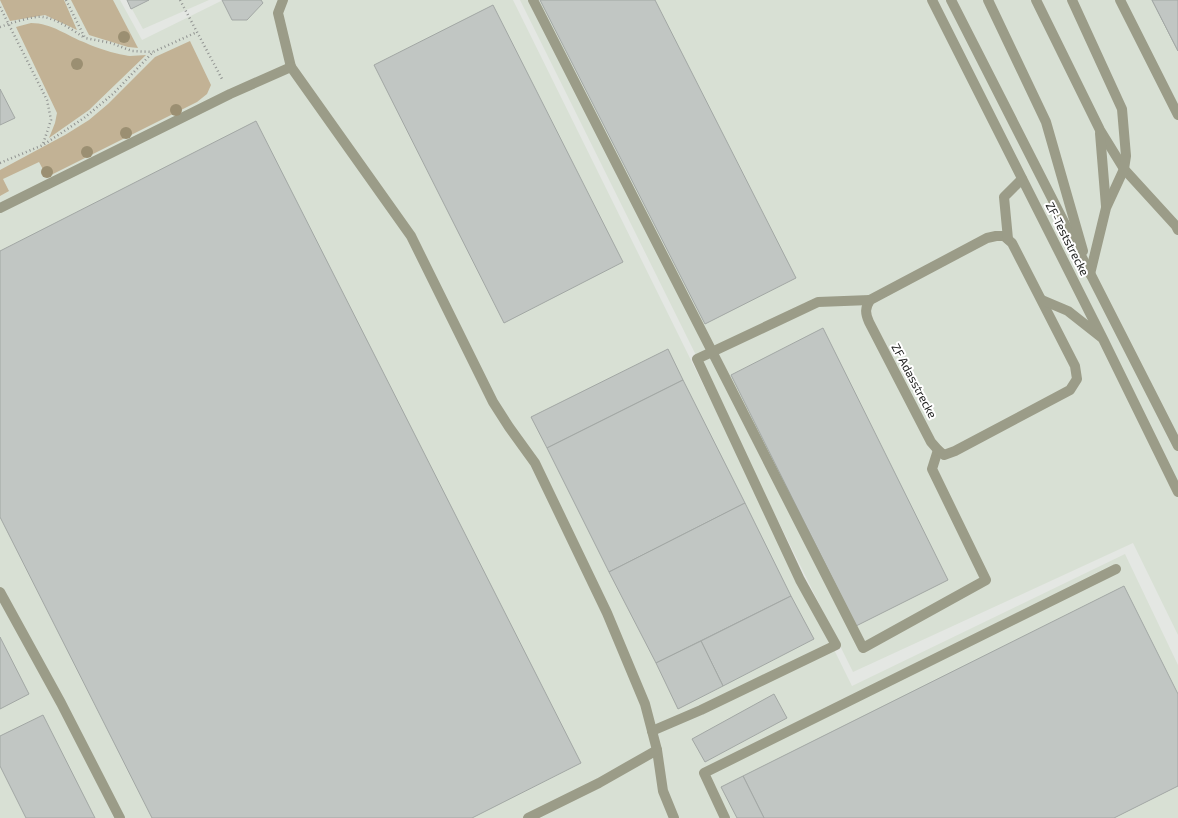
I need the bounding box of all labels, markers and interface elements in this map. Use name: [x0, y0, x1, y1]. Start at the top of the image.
street label: ZF-Teststrecke: [1043, 199, 1092, 278]
street label: ZF Adasstrecke: [889, 341, 940, 420]

